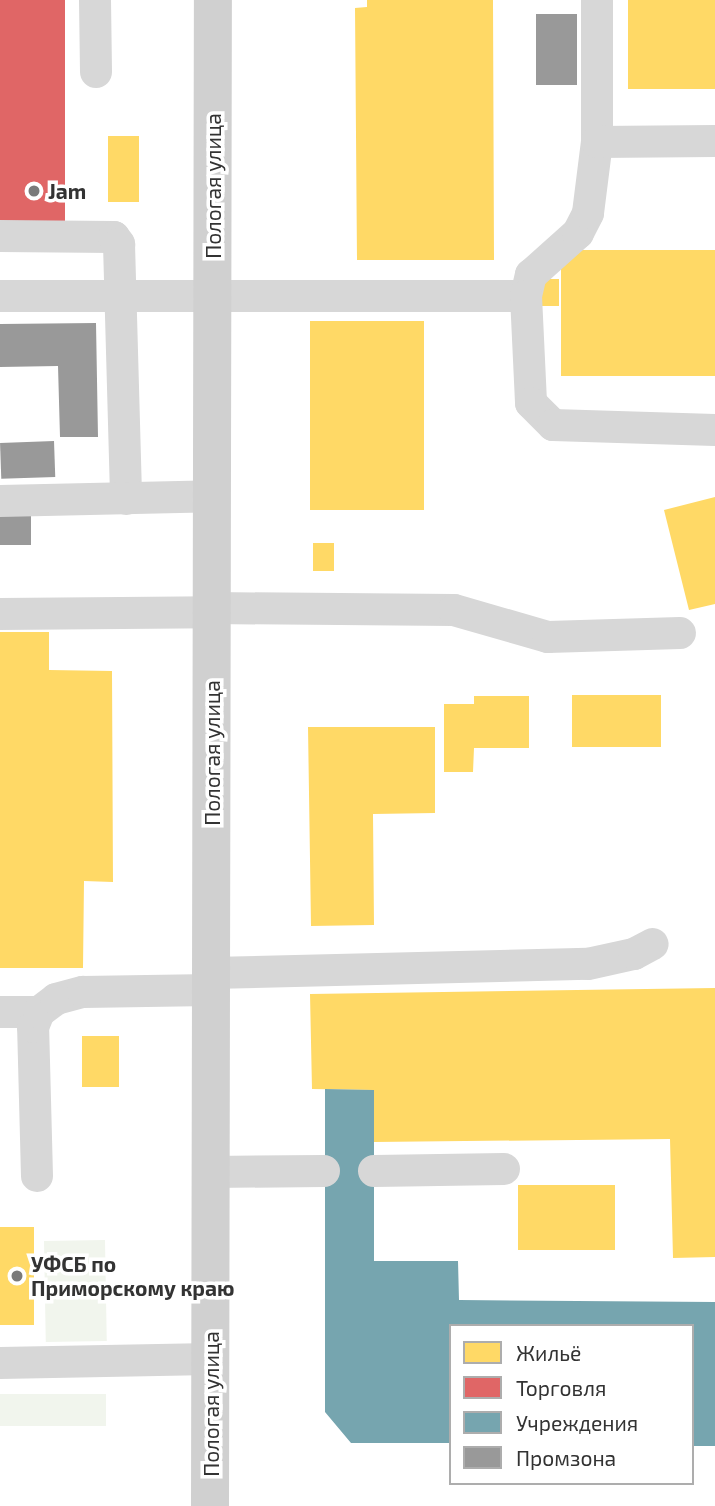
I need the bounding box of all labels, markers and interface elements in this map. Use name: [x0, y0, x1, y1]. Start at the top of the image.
street label: Пологая улица: [200, 113, 226, 259]
place label: Jam: [48, 178, 86, 204]
marker: Jam: [26, 183, 42, 199]
street label: Пологая улица: [199, 680, 225, 826]
place label: УФСБ по Приморскому краю: [31, 1251, 234, 1301]
marker: УФСБ по Приморскому краю: [9, 1268, 25, 1284]
legend: [449, 1324, 694, 1485]
street label: Пологая улица: [198, 1331, 224, 1477]
text: Жильё: [516, 1340, 581, 1365]
text: Торговля: [516, 1375, 606, 1400]
text: Учреждения: [516, 1410, 638, 1435]
text: Промзона: [516, 1445, 616, 1470]

